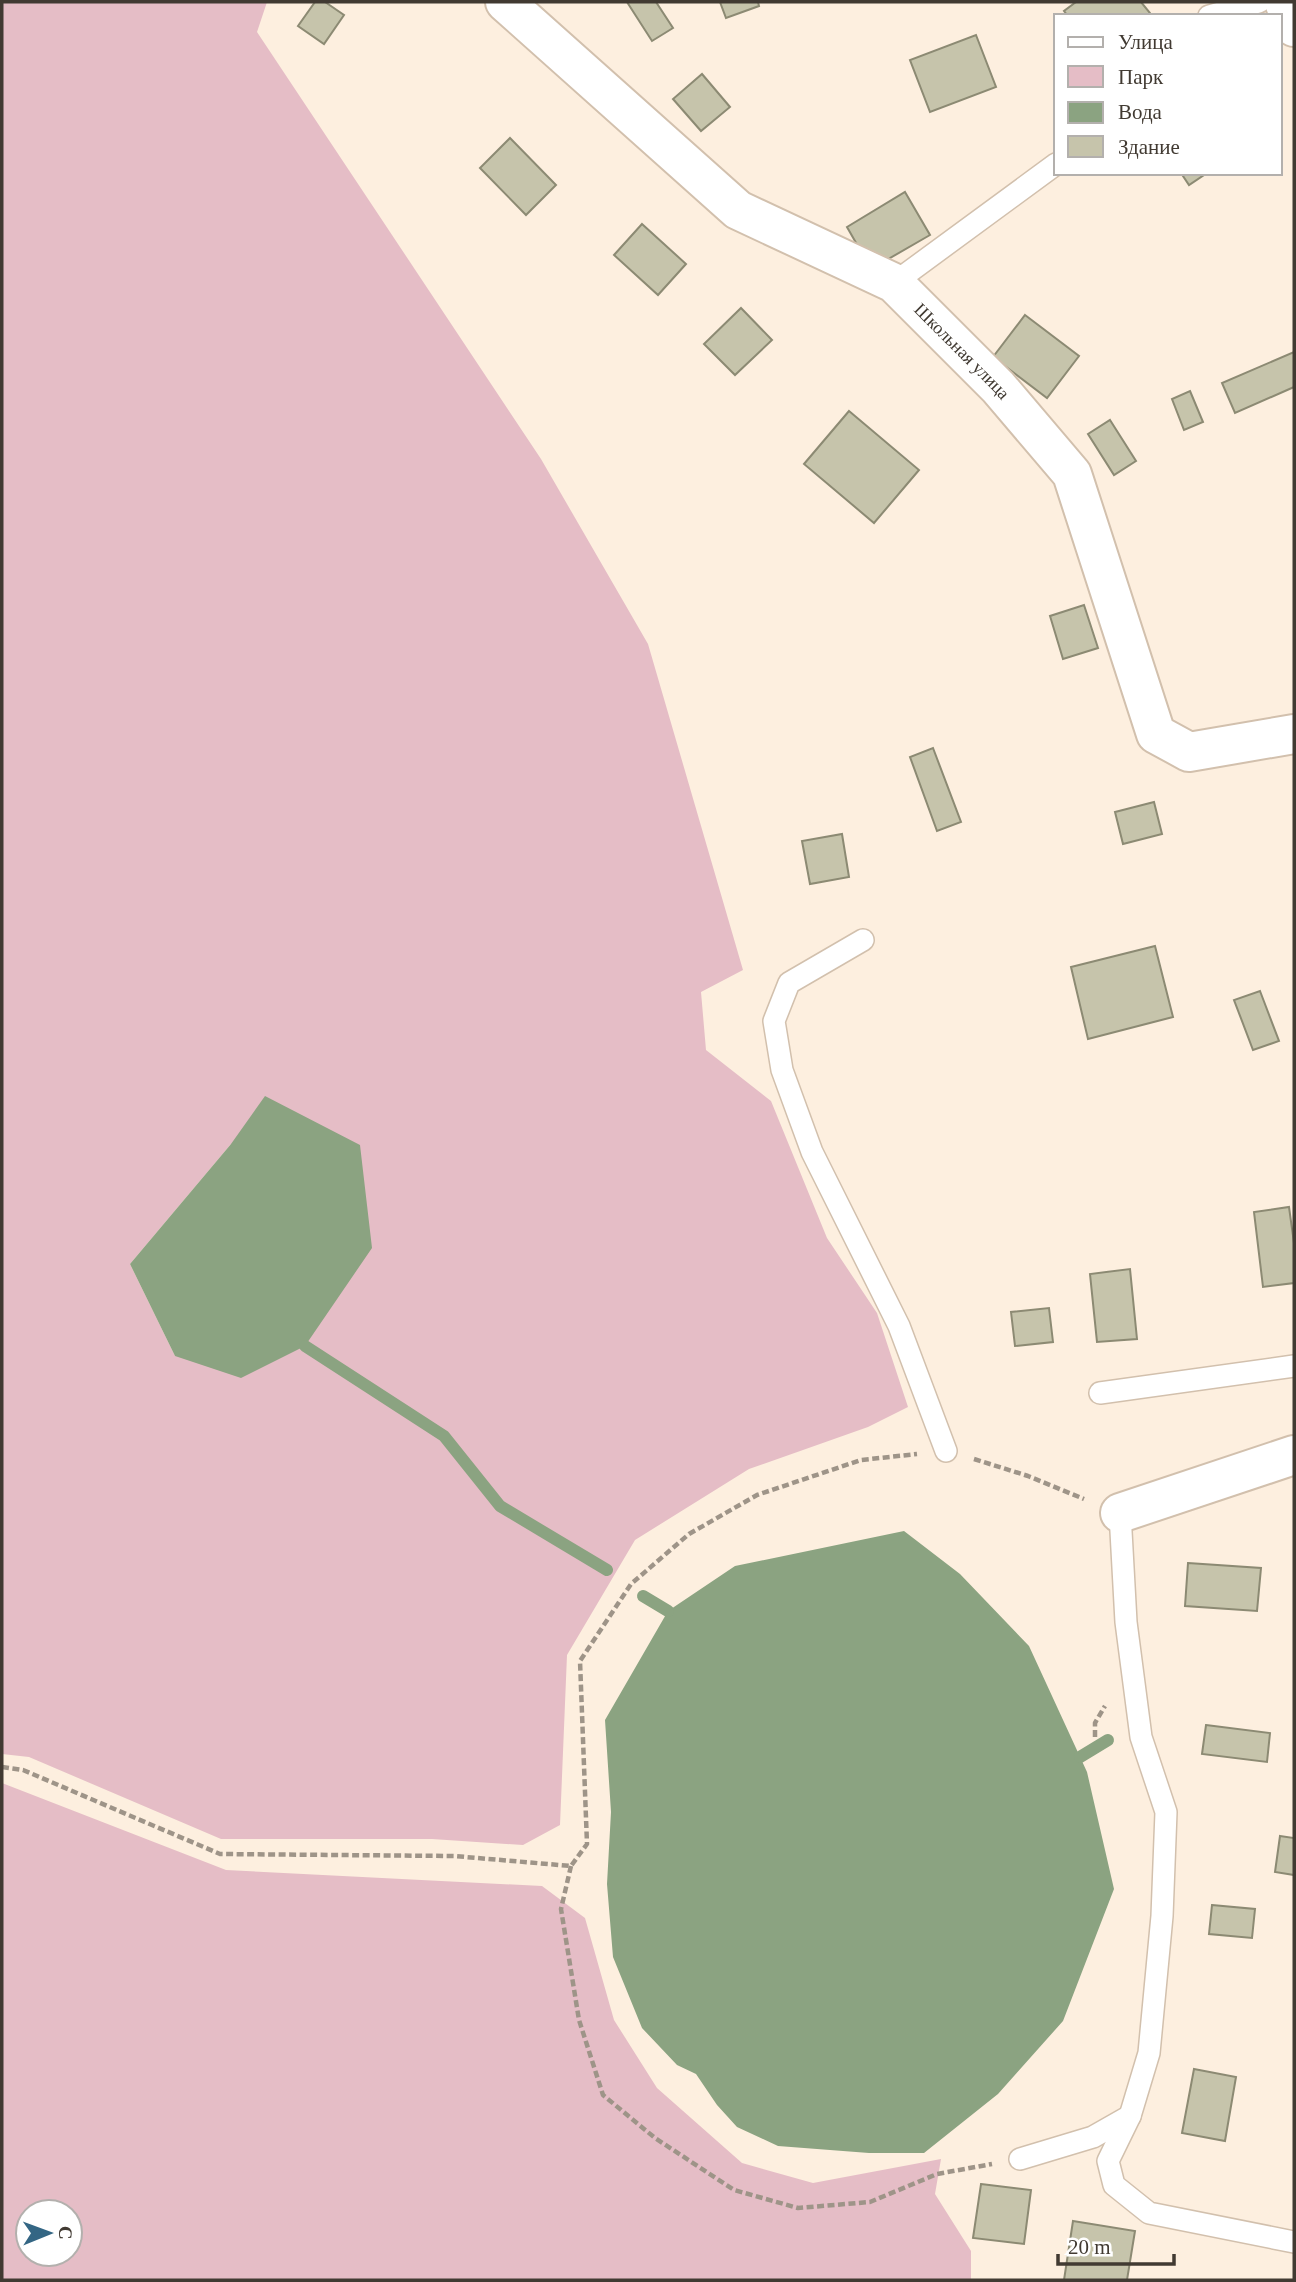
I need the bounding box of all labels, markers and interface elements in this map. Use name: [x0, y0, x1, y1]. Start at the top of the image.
legend: [1054, 14, 1282, 175]
text: Улица: [1118, 30, 1173, 54]
text: Парк: [1118, 65, 1164, 89]
text: Вода: [1118, 100, 1163, 124]
text: Здание: [1118, 135, 1180, 159]
street label: Школьная улица: [910, 299, 1014, 403]
north arrow: [14, 2198, 84, 2268]
scale bar: [1058, 2222, 1174, 2266]
text: С: [55, 2226, 76, 2240]
text: 20 m: [1068, 2235, 1111, 2259]

